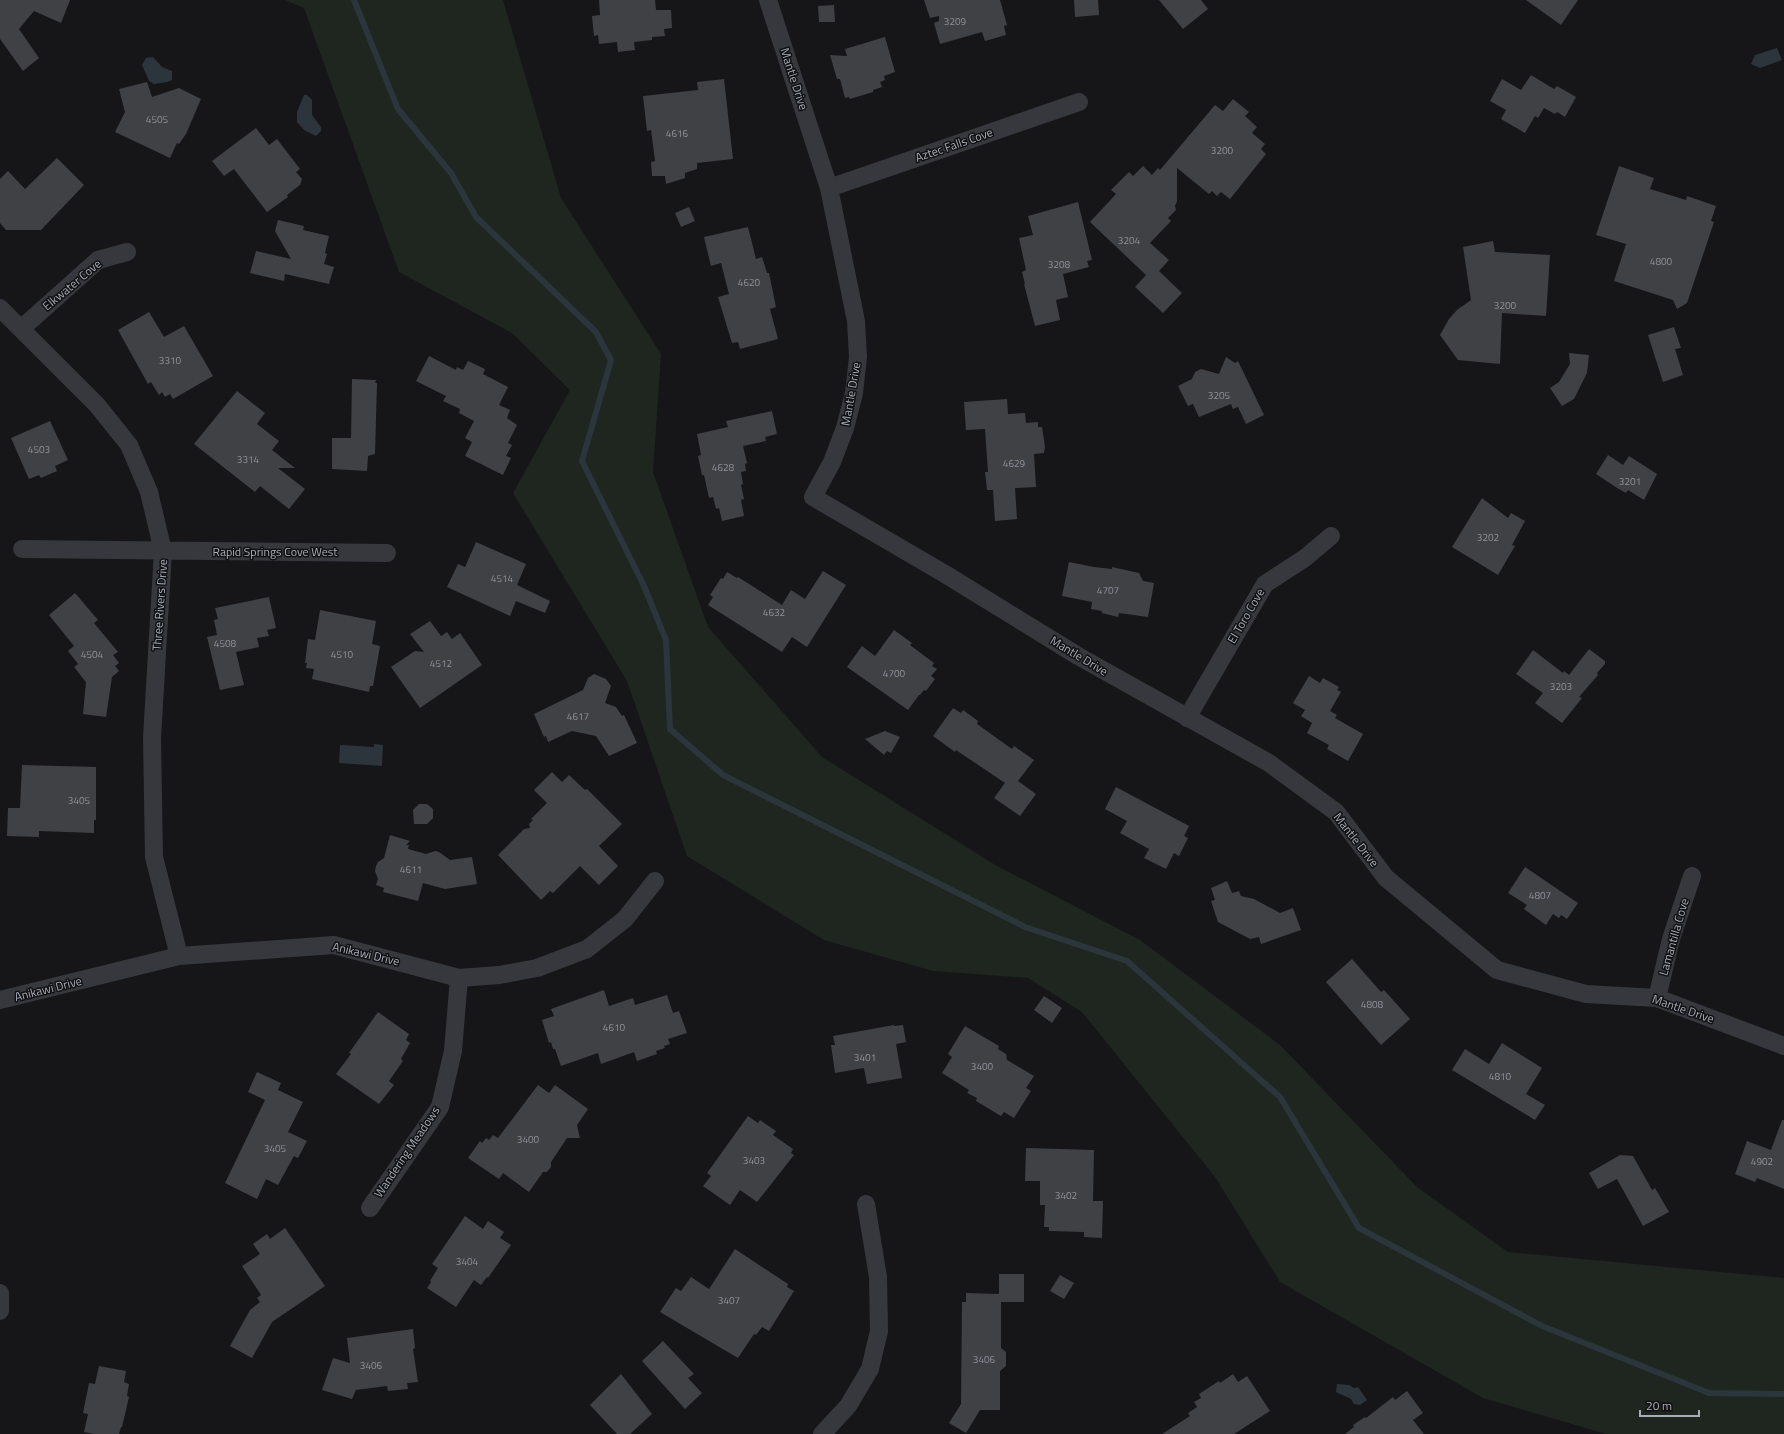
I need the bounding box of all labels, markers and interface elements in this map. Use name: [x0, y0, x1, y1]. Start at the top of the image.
house number: 3209: [944, 14, 967, 29]
street label: Mantle Drive: [775, 45, 813, 112]
house number: 4505: [146, 112, 169, 127]
street label: Aztec Falls Cove: [913, 122, 995, 167]
house number: 4616: [666, 126, 689, 141]
house number: 3200: [1211, 143, 1234, 158]
house number: 3204: [1118, 233, 1141, 248]
street label: Elkwater Cove: [38, 254, 105, 315]
house number: 4800: [1650, 254, 1673, 269]
house number: 3208: [1048, 257, 1071, 272]
house number: 4620: [738, 275, 761, 290]
house number: 3200: [1494, 298, 1517, 313]
house number: 3310: [159, 353, 182, 368]
street label: Mantle Drive: [836, 361, 865, 427]
house number: 3205: [1208, 388, 1231, 403]
house number: 4503: [28, 442, 50, 457]
house number: 3314: [237, 452, 260, 467]
house number: 4629: [1003, 456, 1026, 471]
house number: 4628: [712, 460, 735, 475]
house number: 3201: [1619, 474, 1641, 489]
house number: 3202: [1477, 530, 1499, 545]
street label: Rapid Springs Cove West: [212, 542, 338, 561]
street label: Three Rivers Drive: [147, 558, 172, 651]
house number: 4514: [491, 571, 514, 586]
house number: 4707: [1097, 583, 1119, 598]
street label: El Toro Cove: [1222, 585, 1269, 647]
house number: 4632: [763, 605, 785, 620]
street label: Mantle Drive: [1047, 631, 1112, 680]
house number: 4508: [214, 636, 237, 651]
house number: 4504: [81, 647, 104, 662]
house number: 4510: [331, 647, 354, 662]
house number: 4512: [430, 656, 452, 671]
house number: 4700: [883, 666, 906, 681]
house number: 3203: [1550, 679, 1572, 694]
house number: 4617: [567, 709, 589, 724]
house number: 3405: [68, 793, 91, 808]
street label: Mantle Drive: [1329, 808, 1384, 871]
house number: 4611: [400, 862, 422, 877]
house number: 4807: [1529, 888, 1551, 903]
street label: Lamantilla Cove: [1653, 896, 1694, 978]
street label: Anikawi Drive: [331, 937, 402, 970]
street label: Anikawi Drive: [12, 971, 83, 1006]
street label: Mantle Drive: [1650, 989, 1717, 1028]
house number: 4808: [1361, 997, 1384, 1012]
house number: 4610: [603, 1020, 626, 1035]
house number: 3401: [854, 1050, 876, 1065]
house number: 3400: [971, 1059, 994, 1074]
house number: 4810: [1489, 1069, 1512, 1084]
street label: Wandering Meadows: [369, 1102, 445, 1201]
house number: 3400: [517, 1132, 540, 1147]
house number: 3405: [264, 1141, 287, 1156]
house number: 3403: [743, 1153, 765, 1168]
house number: 4902: [1751, 1154, 1773, 1169]
house number: 3402: [1055, 1188, 1077, 1203]
house number: 3404: [456, 1254, 479, 1269]
house number: 3407: [718, 1293, 740, 1308]
house number: 3406: [973, 1352, 996, 1367]
house number: 3406: [360, 1358, 383, 1373]
scale bar: [1640, 1392, 1699, 1418]
text: 20 m: [1646, 1396, 1672, 1415]

